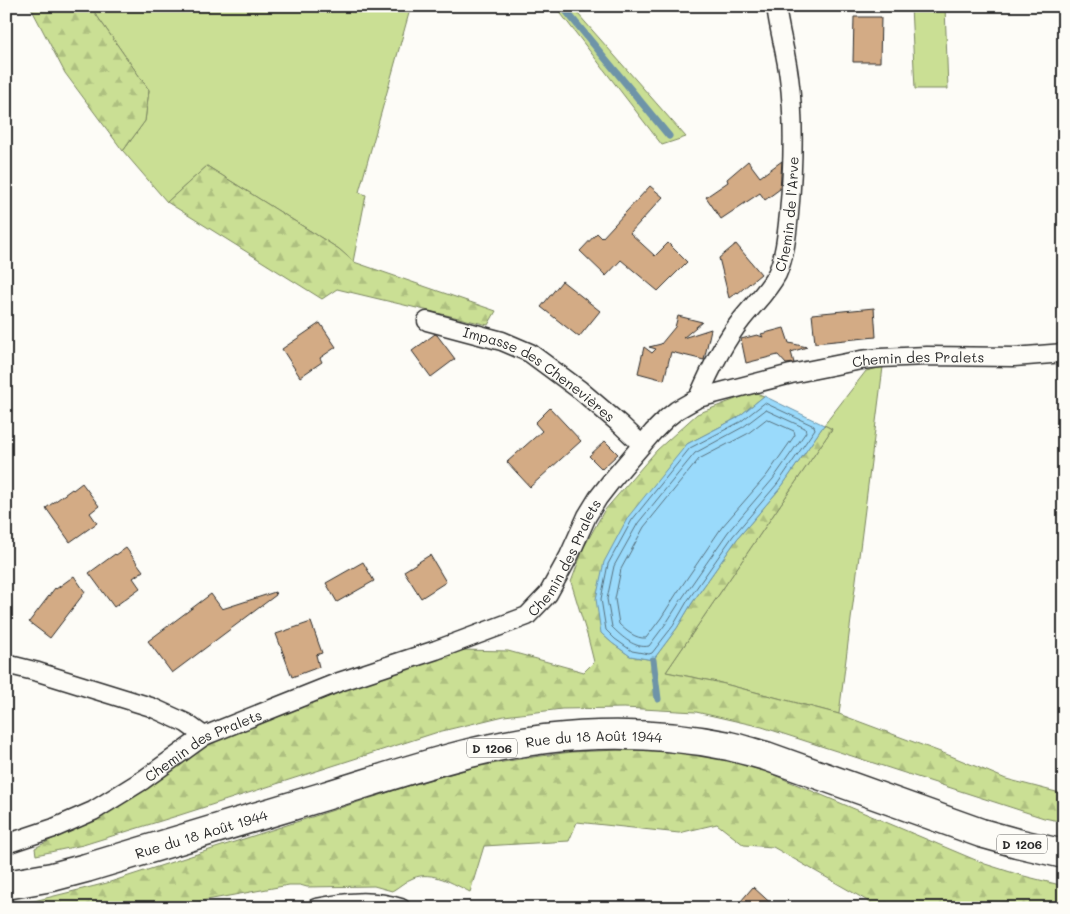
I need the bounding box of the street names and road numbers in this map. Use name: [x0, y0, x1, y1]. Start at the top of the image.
street label: Chemin de l'Arve: [769, 156, 802, 274]
street label: Impasse des Chenevières: [461, 322, 620, 426]
street label: Chemin des Pralets: [850, 346, 984, 371]
street label: Chemin des Pralets: [523, 495, 605, 620]
street label: Chemin des Pralets: [140, 704, 264, 786]
street label: Rue du 18 Août 1944: [524, 725, 664, 751]
road number: D 1206: [467, 738, 517, 758]
street label: Rue du 18 Août 1944: [133, 804, 270, 862]
road number: D 1206: [997, 834, 1047, 854]

